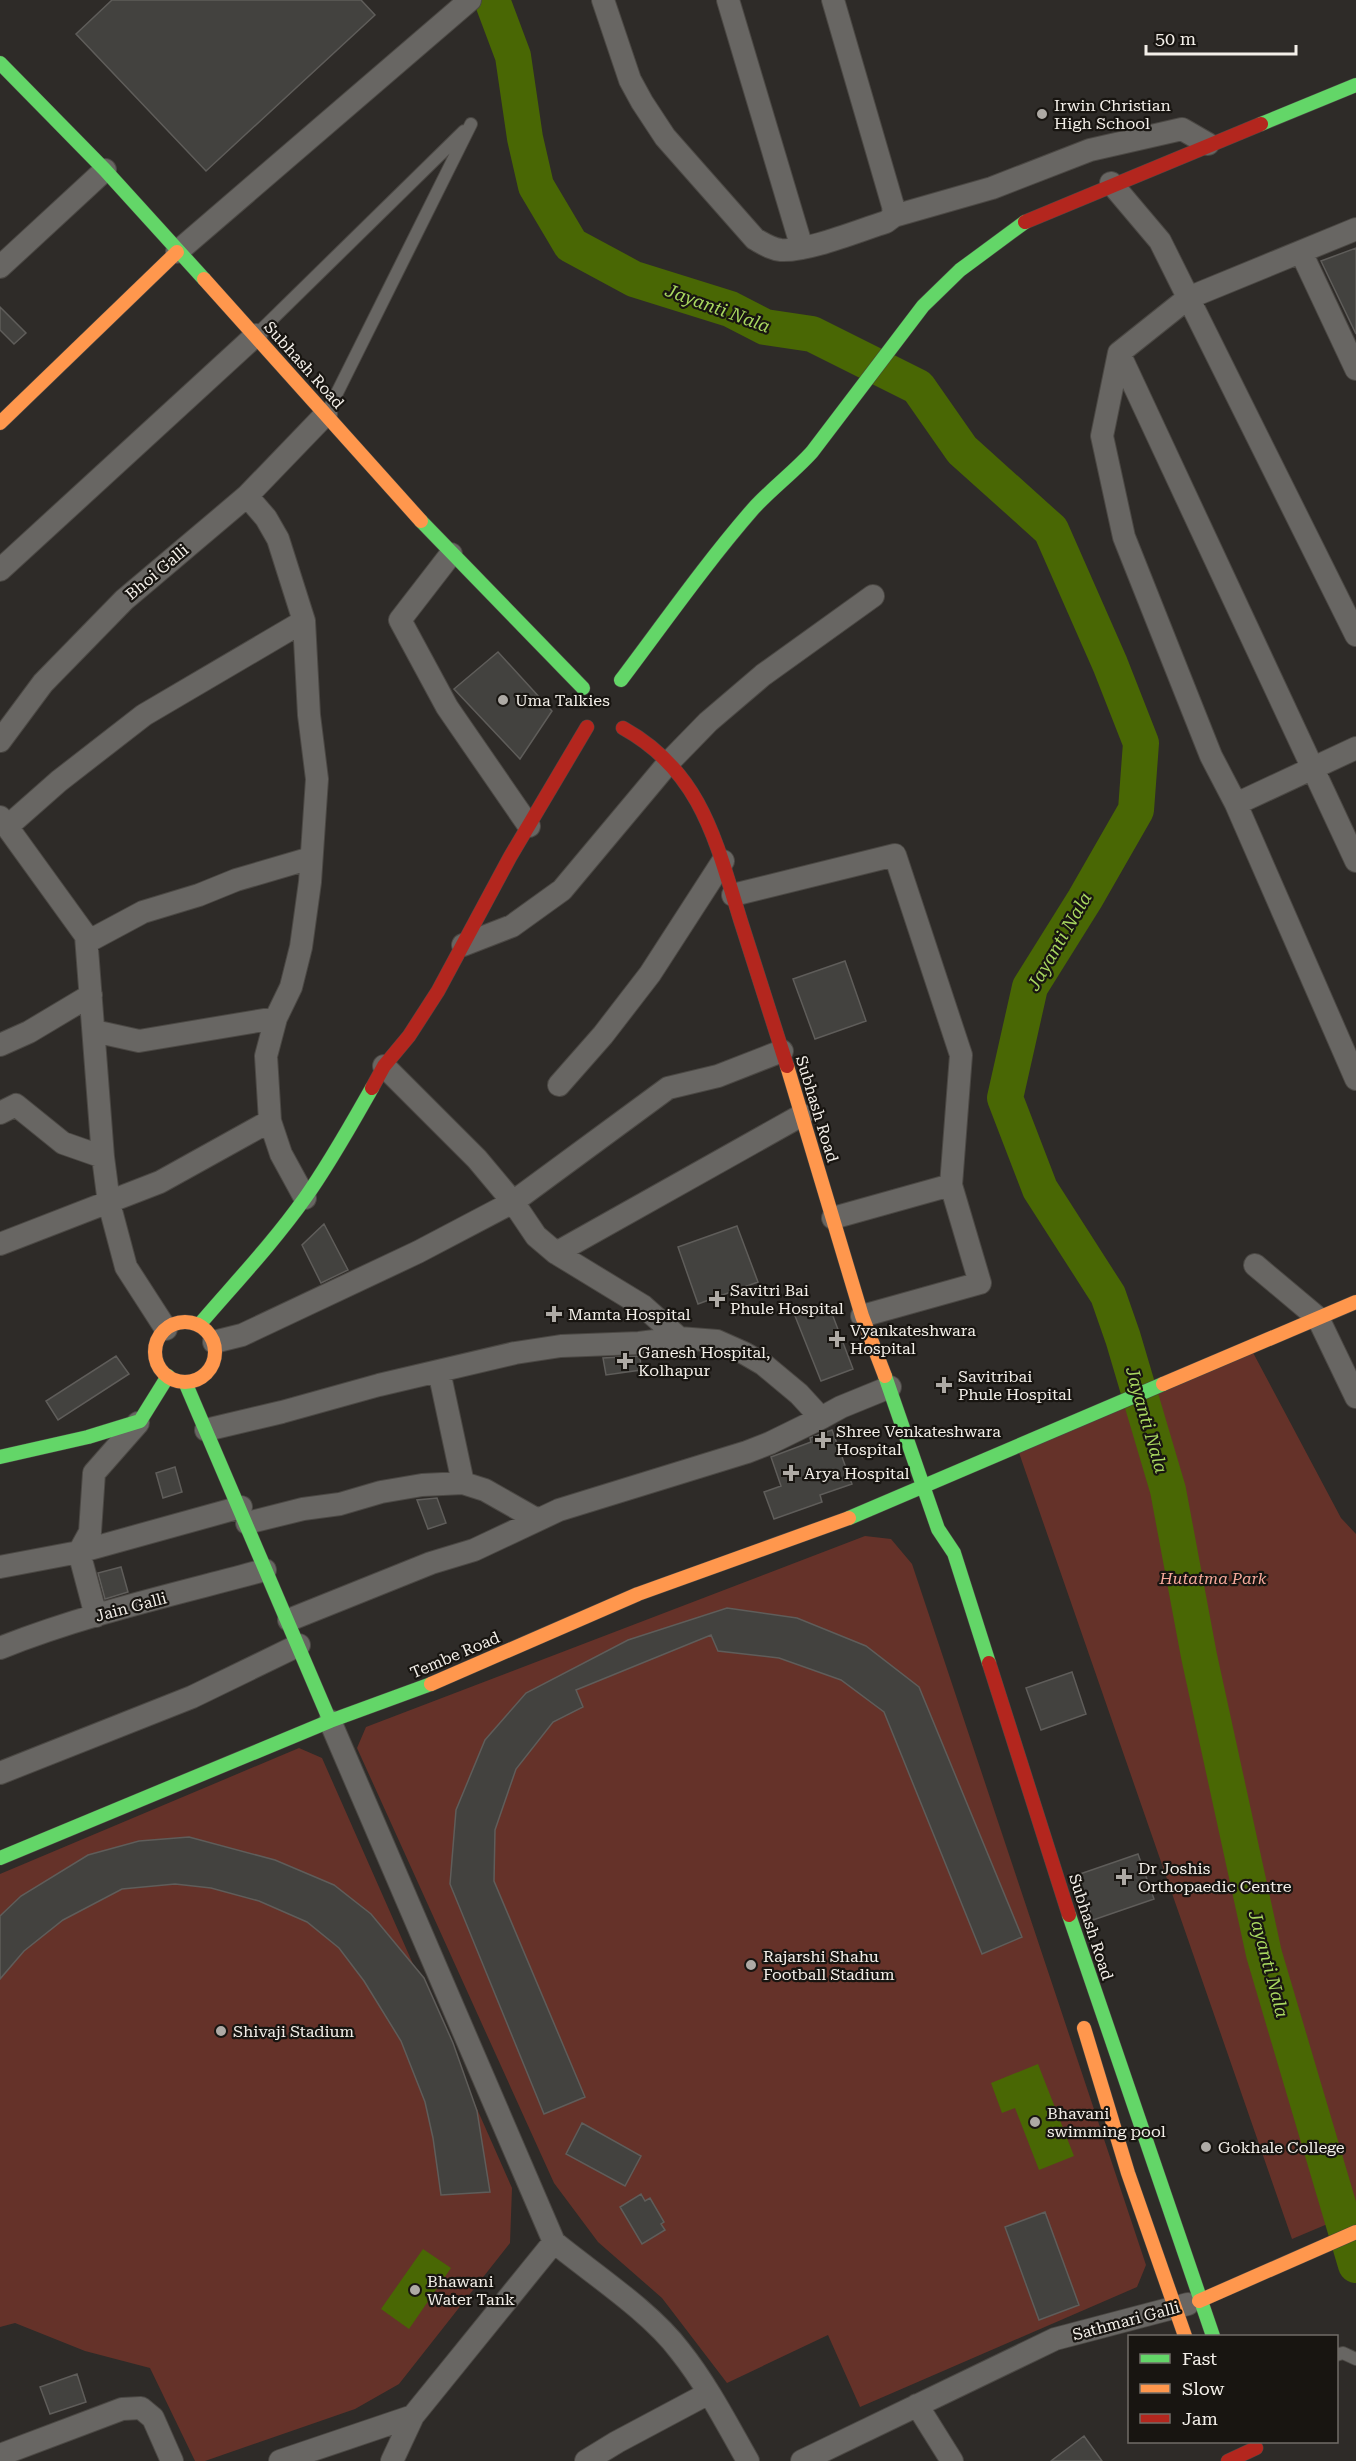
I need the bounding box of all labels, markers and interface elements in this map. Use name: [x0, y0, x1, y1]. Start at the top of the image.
scale bar: [1146, 18, 1296, 56]
text: 50 m: [1155, 28, 1196, 49]
place label: Irwin Christian High School: [1054, 96, 1171, 133]
marker: Irwin Christian High School: [1035, 107, 1049, 121]
water label: Jayanti Nala: [662, 279, 773, 337]
street label: Subhash Road: [260, 318, 348, 412]
street label: Bhoi Galli: [122, 540, 192, 604]
place label: Uma Talkies: [515, 691, 610, 710]
marker: Uma Talkies: [496, 693, 510, 707]
water label: Jayanti Nala: [1022, 888, 1096, 995]
street label: Subhash Road: [792, 1053, 842, 1165]
place label: Savitri Bai Phule Hospital: [730, 1281, 844, 1318]
marker: Savitri Bai Phule Hospital: [708, 1290, 726, 1308]
marker: Mamta Hospital: [545, 1305, 563, 1323]
place label: Mamta Hospital: [568, 1305, 691, 1324]
place label: Vyankateshwara Hospital: [850, 1321, 976, 1358]
marker: Vyankateshwara Hospital: [828, 1330, 846, 1348]
place label: Ganesh Hospital, Kolhapur: [638, 1343, 770, 1380]
marker: Ganesh Hospital, Kolhapur: [616, 1352, 634, 1370]
water label: Jayanti Nala: [1122, 1363, 1172, 1476]
place label: Savitribai Phule Hospital: [958, 1367, 1072, 1404]
marker: Savitribai Phule Hospital: [935, 1376, 953, 1394]
place label: Shree Venkateshwara Hospital: [836, 1422, 1001, 1459]
marker: Shree Venkateshwara Hospital: [814, 1431, 832, 1449]
marker: Arya Hospital: [782, 1464, 800, 1482]
place label: Arya Hospital: [804, 1464, 910, 1483]
park label: Hutatma Park: [1158, 1569, 1267, 1588]
street label: Jain Galli: [93, 1588, 169, 1626]
street label: Tembe Road: [407, 1628, 503, 1682]
place label: Dr Joshis Orthopaedic Centre: [1138, 1859, 1292, 1896]
marker: Dr Joshis Orthopaedic Centre: [1115, 1868, 1133, 1886]
street label: Subhash Road: [1065, 1871, 1117, 1983]
water label: Jayanti Nala: [1244, 1907, 1293, 2020]
place label: Rajarshi Shahu Football Stadium: [763, 1947, 895, 1984]
marker: Rajarshi Shahu Football Stadium: [744, 1958, 758, 1972]
place label: Shivaji Stadium: [233, 2022, 355, 2041]
marker: Shivaji Stadium: [214, 2024, 228, 2038]
place label: Bhavani swimming pool: [1047, 2104, 1166, 2141]
marker: Bhavani swimming pool: [1028, 2115, 1042, 2129]
place label: Gokhale College: [1218, 2138, 1345, 2157]
marker: Gokhale College: [1199, 2140, 1213, 2154]
place label: Bhawani Water Tank: [427, 2272, 515, 2309]
marker: Bhawani Water Tank: [408, 2283, 422, 2297]
street label: Sathmari Galli: [1070, 2298, 1182, 2344]
legend: [1128, 2335, 1338, 2443]
text: Fast: [1182, 2348, 1217, 2369]
text: Slow: [1182, 2378, 1224, 2399]
text: Jam: [1182, 2408, 1218, 2429]

